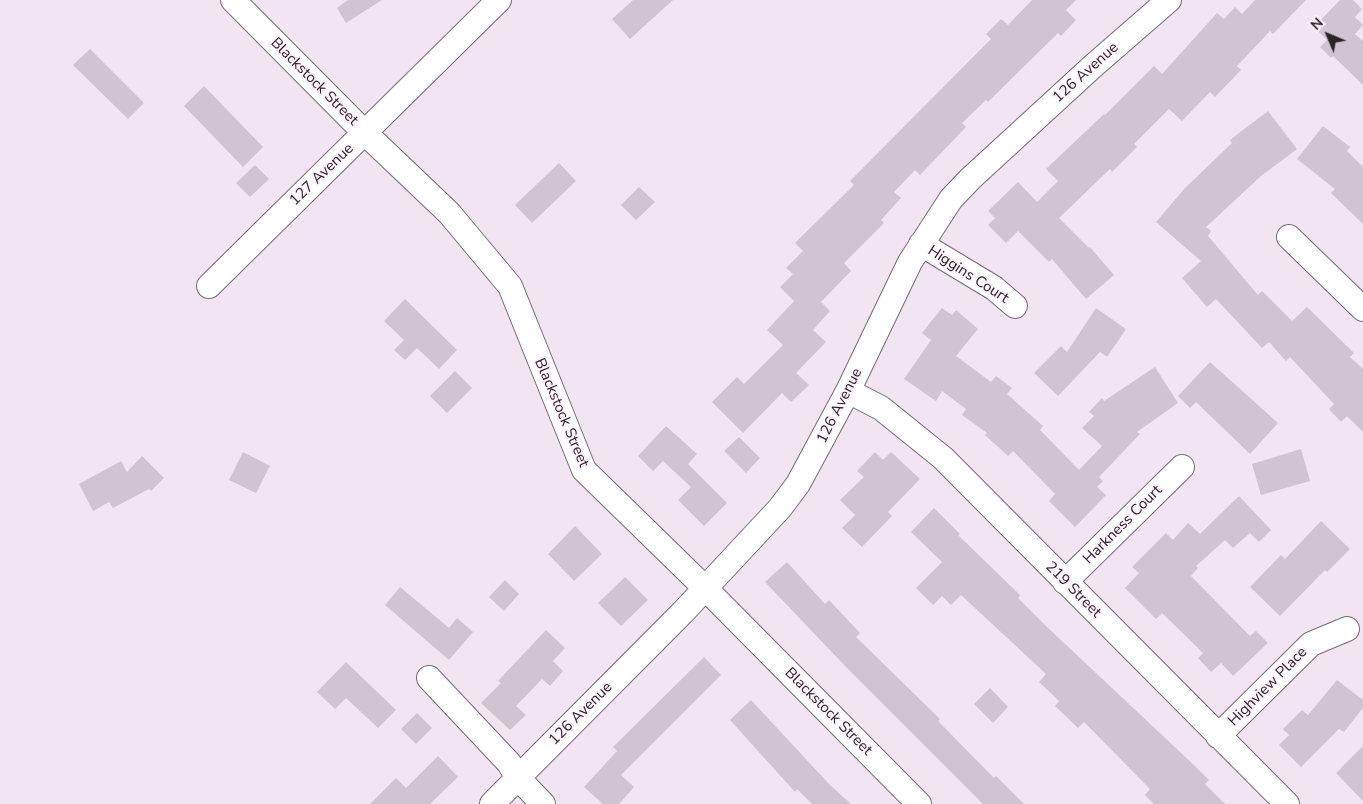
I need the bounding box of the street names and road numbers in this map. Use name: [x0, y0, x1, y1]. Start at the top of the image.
street label: Blackstock Street: [266, 34, 362, 130]
street label: 126 Avenue: [1050, 39, 1122, 107]
street label: 127 Avenue: [286, 140, 358, 210]
street label: Higgins Court: [924, 242, 1012, 308]
street label: Blackstock Street: [530, 356, 592, 470]
street label: 126 Avenue: [813, 365, 867, 447]
street label: Harkness Court: [1080, 482, 1166, 568]
street label: 219 Street: [1041, 558, 1105, 622]
street label: Highview Place: [1225, 644, 1311, 730]
street label: Blackstock Street: [780, 664, 876, 760]
street label: 126 Avenue: [546, 679, 616, 749]

